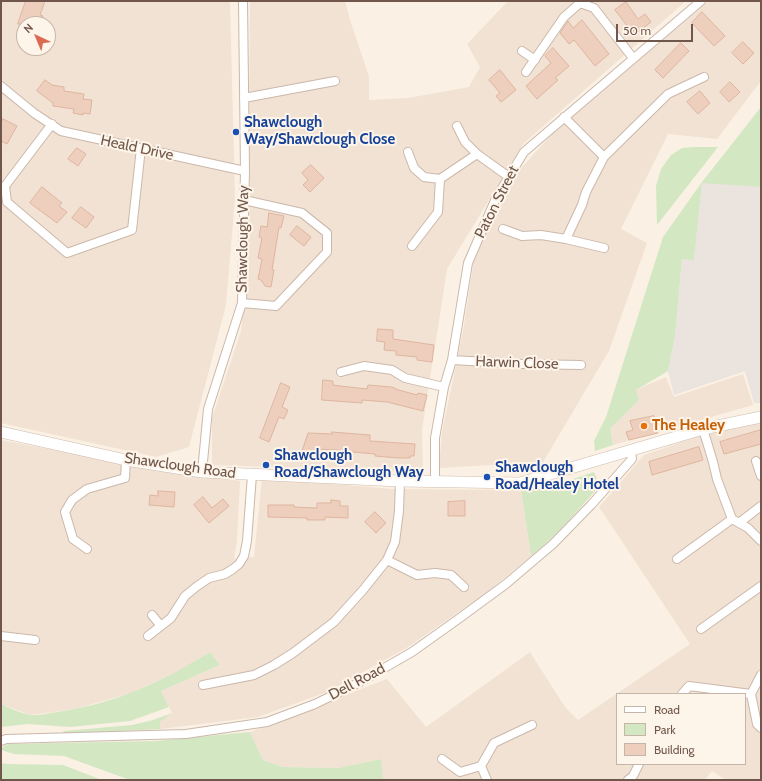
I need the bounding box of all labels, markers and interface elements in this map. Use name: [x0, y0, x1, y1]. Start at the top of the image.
north arrow: [16, 16, 56, 56]
scale bar: [618, 16, 695, 42]
text: N: [21, 20, 36, 36]
text: 50 m: [623, 23, 651, 38]
place label: Shawclough Way/Shawclough Close: [244, 114, 395, 149]
marker: Shawclough Way/Shawclough Close: [231, 127, 241, 137]
street label: Heald Drive: [99, 131, 175, 165]
street label: Paton Street: [471, 163, 523, 241]
street label: Shawclough Way: [233, 185, 253, 293]
street label: Harwin Close: [475, 353, 559, 373]
place label: The Healey: [652, 417, 725, 435]
marker: The Healey: [639, 421, 649, 431]
place label: Shawclough Road/Shawclough Way: [274, 447, 424, 482]
street label: Shawclough Road: [123, 449, 237, 483]
place label: Shawclough Road/Healey Hotel: [495, 459, 619, 494]
marker: Shawclough Road/Shawclough Way: [261, 460, 271, 470]
marker: Shawclough Road/Healey Hotel: [482, 472, 492, 482]
street label: Dell Road: [326, 660, 388, 704]
legend: [616, 693, 746, 765]
text: Road: [654, 702, 680, 717]
text: Park: [654, 722, 676, 737]
text: Building: [654, 742, 695, 757]

